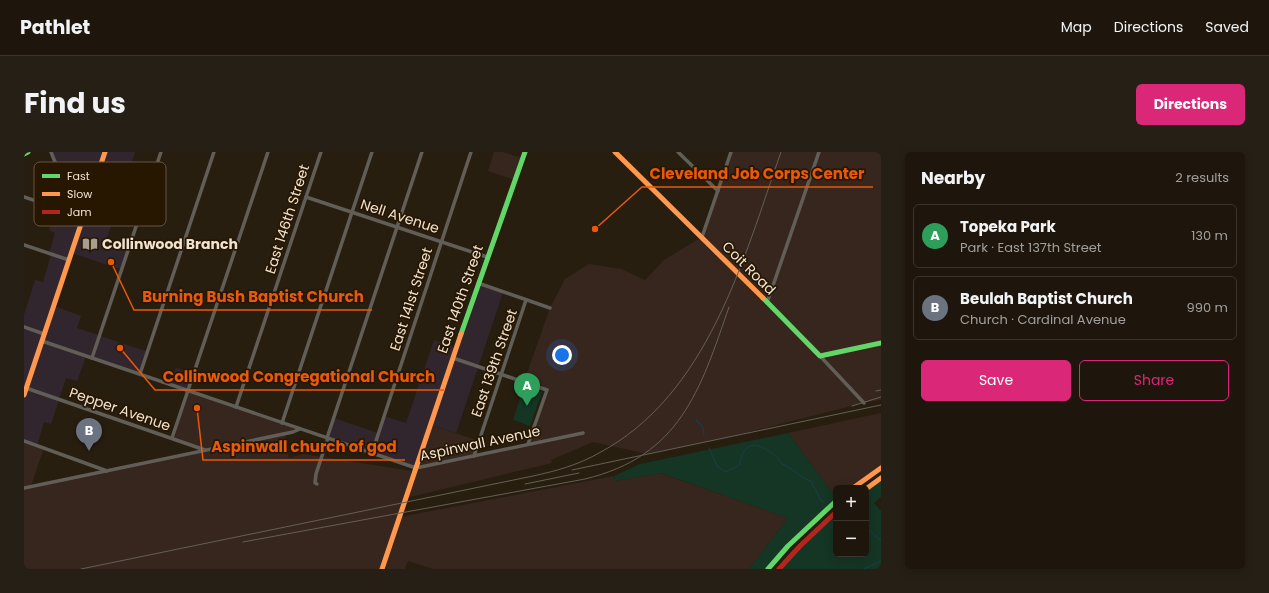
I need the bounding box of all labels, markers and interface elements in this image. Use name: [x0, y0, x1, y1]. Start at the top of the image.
text: Pathlet: [20, 14, 90, 41]
text: Map: [1061, 17, 1092, 37]
text: Directions: [1114, 17, 1183, 37]
text: Saved: [1205, 17, 1249, 37]
text: Find us: [24, 84, 126, 123]
button: Directions: [1136, 84, 1245, 125]
callout: Cleveland Job Corps Center: [642, 160, 873, 187]
legend: [34, 162, 166, 226]
street label: East 146th Street: [260, 162, 314, 276]
text: Cleveland Job Corps Center: [649, 163, 865, 184]
text: Nearby: [921, 166, 985, 190]
text: Fast: [67, 168, 90, 184]
text: 2 results: [1175, 168, 1229, 187]
text: Slow: [67, 186, 92, 202]
street label: Nell Avenue: [358, 194, 442, 238]
text: Jam: [67, 204, 92, 220]
text: Topeka Park: [960, 216, 1056, 237]
text: A: [930, 226, 940, 245]
text: 130 m: [1191, 226, 1228, 245]
place label: Collinwood Branch: [102, 234, 238, 254]
library icon: Collinwood Branch: [81, 235, 99, 253]
street label: Coit Road: [718, 237, 780, 299]
text: Park · East 137th Street: [960, 238, 1102, 257]
street label: East 140th Street: [432, 242, 488, 356]
street label: East 141st Street: [385, 245, 437, 353]
callout: Burning Bush Baptist Church: [134, 283, 372, 310]
text: Burning Bush Baptist Church: [142, 286, 364, 307]
text: Beulah Baptist Church: [960, 288, 1133, 309]
text: B: [931, 298, 939, 317]
text: 990 m: [1187, 298, 1228, 317]
street label: East 139th Street: [466, 306, 522, 420]
text: Church · Cardinal Avenue: [960, 310, 1126, 329]
your location: [552, 345, 572, 365]
button: Save: [921, 360, 1071, 401]
button: Share: [1079, 360, 1229, 401]
callout: Collinwood Congregational Church: [155, 363, 444, 390]
text: Collinwood Congregational Church: [163, 366, 435, 387]
pin: A: [514, 373, 540, 406]
street label: Pepper Avenue: [67, 382, 174, 436]
pin: B: [76, 418, 102, 451]
street label: Aspinwall Avenue: [418, 420, 542, 466]
callout: Aspinwall church of god: [203, 433, 405, 460]
text: Aspinwall church of god: [211, 436, 397, 457]
map controls: [833, 485, 869, 557]
button: +: [833, 485, 869, 521]
button: −: [833, 521, 869, 557]

